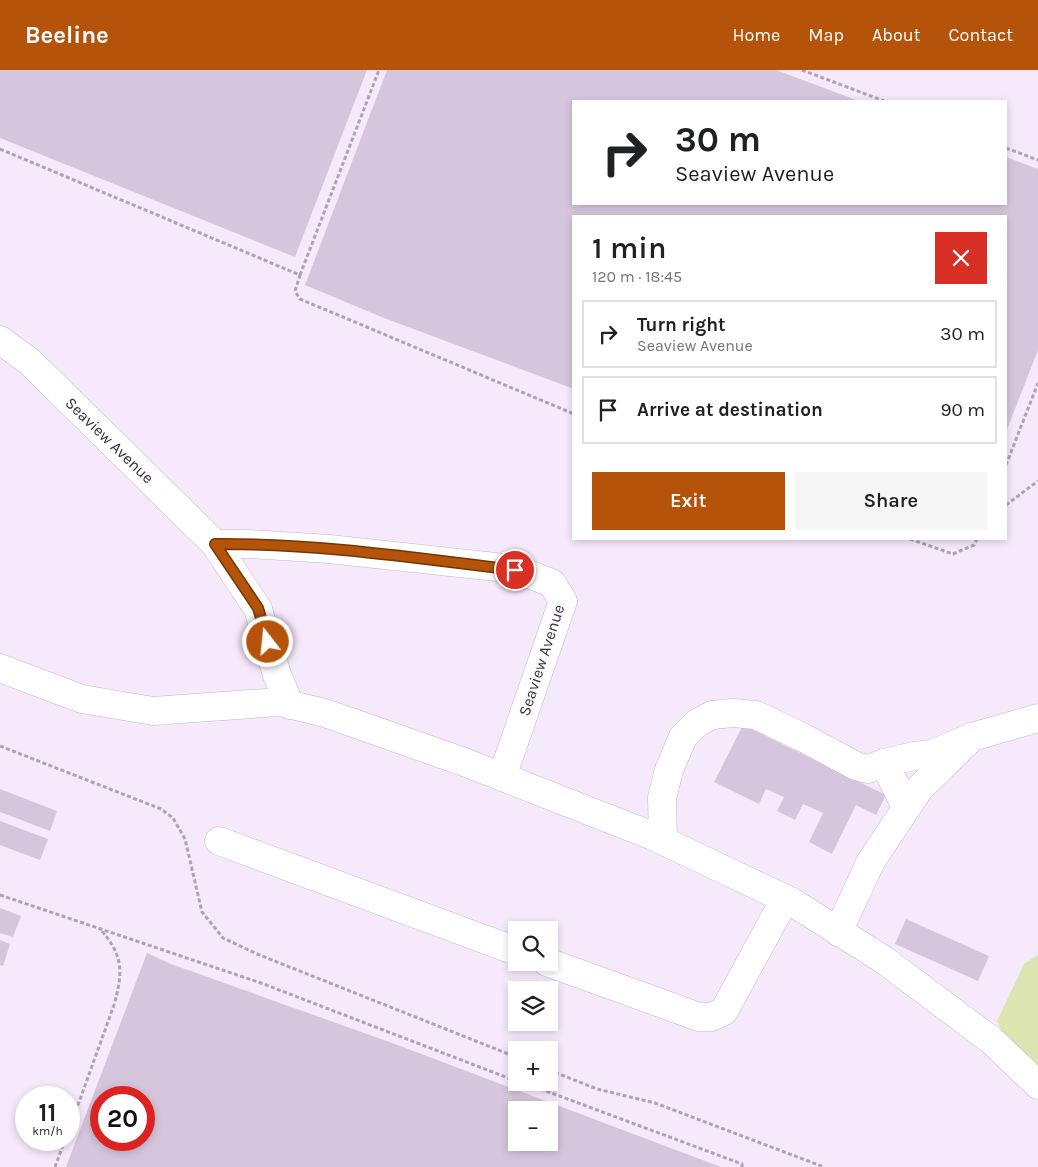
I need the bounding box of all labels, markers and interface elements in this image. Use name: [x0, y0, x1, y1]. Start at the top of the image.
text: Beeline: [25, 21, 109, 49]
text: Home: [732, 24, 780, 46]
text: Map: [808, 24, 844, 46]
text: About: [872, 24, 921, 46]
text: Contact: [949, 24, 1013, 46]
text: 30 m: [675, 119, 761, 160]
icon: right: [592, 120, 657, 185]
text: Seaview Avenue: [675, 161, 834, 187]
text: 1 min: [592, 230, 666, 266]
button: close: [935, 232, 987, 284]
text: 120 m · 18:45: [592, 267, 682, 286]
text: Turn right: [637, 314, 726, 336]
icon: right: [594, 320, 622, 348]
text: 30 m: [940, 323, 985, 345]
text: Seaview Avenue: [637, 336, 753, 355]
street label: Seaview Avenue: [61, 393, 158, 487]
icon: arrive: [594, 396, 622, 424]
text: Arrive at destination: [637, 399, 823, 421]
text: 90 m: [940, 399, 985, 421]
button: Exit: [592, 472, 785, 530]
button: Share: [795, 472, 987, 530]
pin: [494, 549, 536, 591]
icon: arrive: [501, 556, 529, 584]
street label: Seaview Avenue: [515, 602, 568, 718]
position arrow: [241, 615, 293, 667]
map controls: [508, 921, 558, 1151]
button: search: [508, 921, 558, 971]
button: layers: [508, 981, 558, 1031]
button: +: [508, 1041, 558, 1091]
speed limit sign: 20: [90, 1086, 155, 1151]
text: 11: [39, 1098, 56, 1127]
button: −: [508, 1101, 558, 1151]
text: km/h: [32, 1124, 63, 1138]

